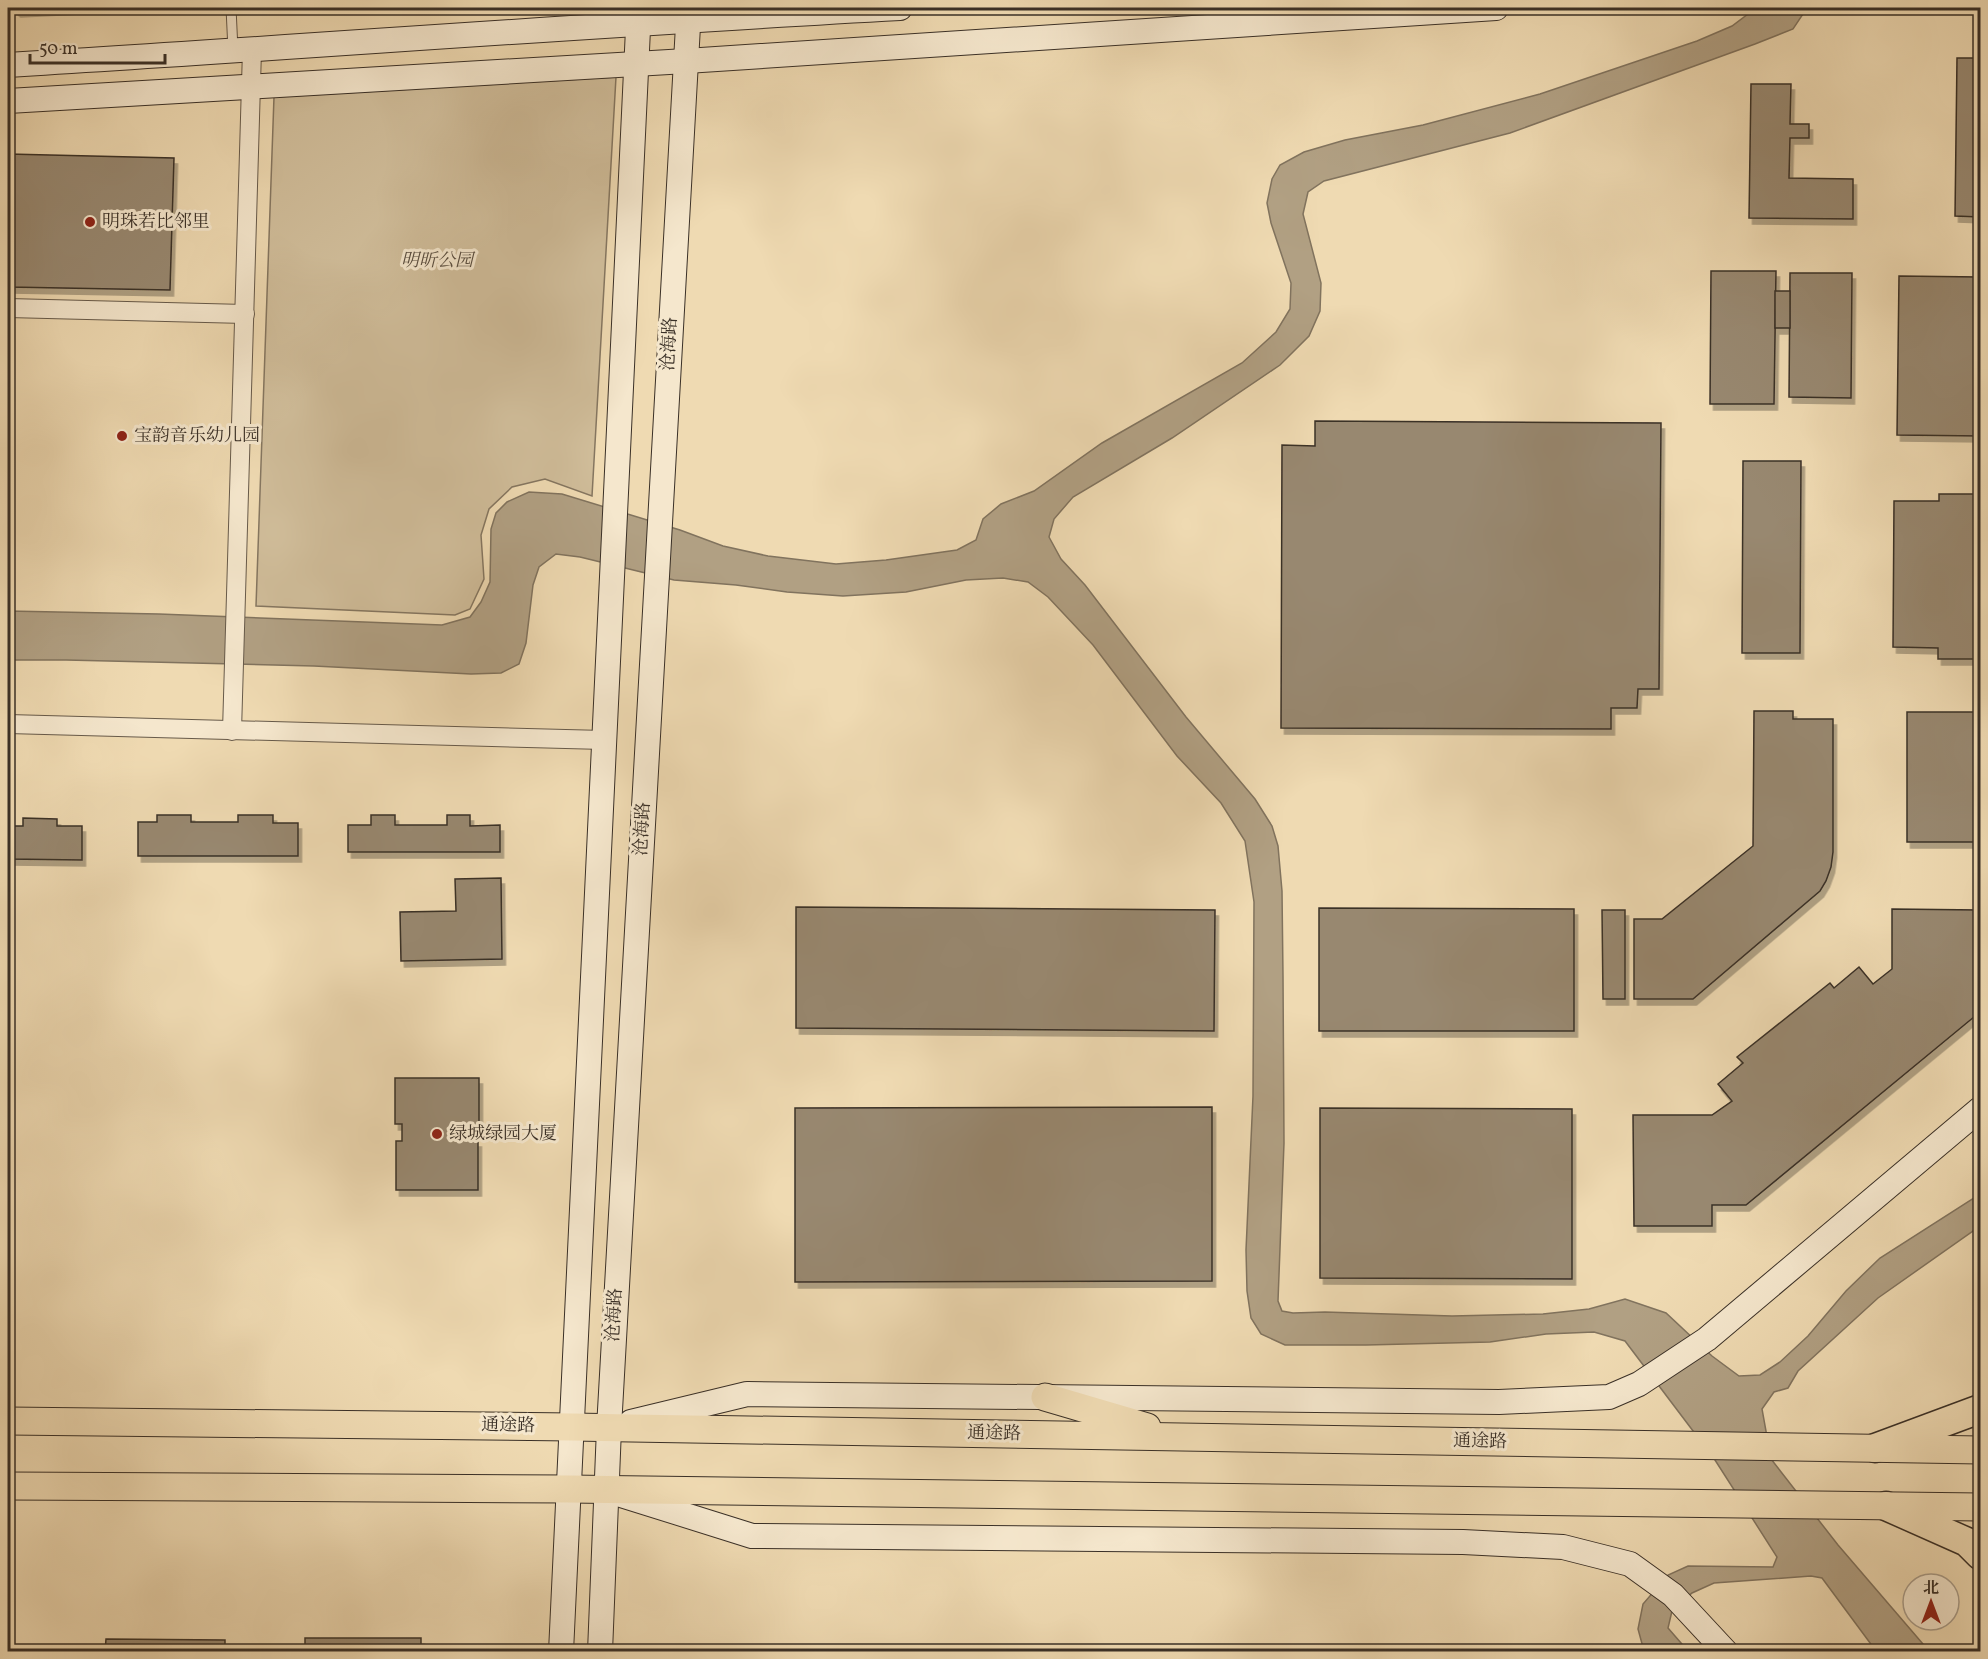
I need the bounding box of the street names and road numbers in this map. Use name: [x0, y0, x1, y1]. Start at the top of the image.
street label: 沧海路: [656, 316, 684, 372]
street label: 沧海路: [629, 801, 657, 857]
street label: 沧海路: [601, 1287, 629, 1343]
street label: 通途路: [481, 1413, 535, 1439]
street label: 通途路: [967, 1421, 1021, 1447]
street label: 通途路: [1453, 1429, 1507, 1455]

